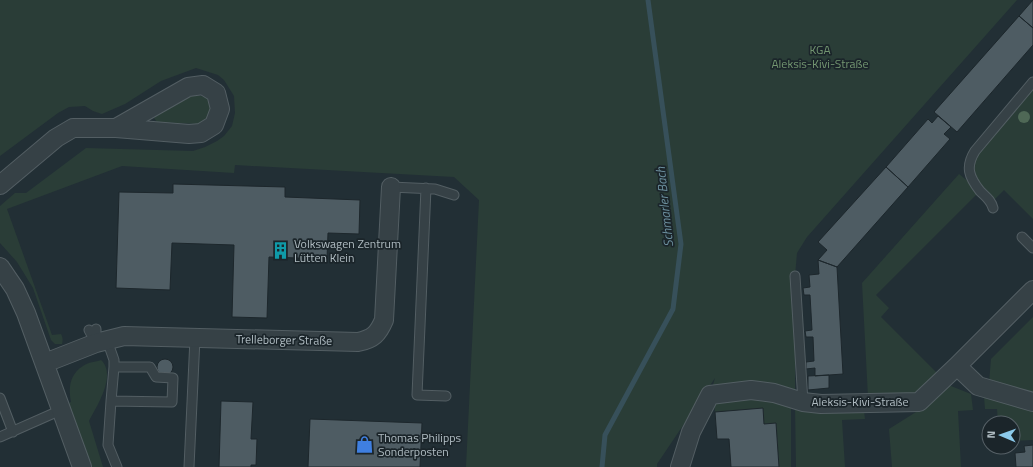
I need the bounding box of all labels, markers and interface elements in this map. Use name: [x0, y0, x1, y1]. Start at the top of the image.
park label: KGA Aleksis-Kivi-Straße: [771, 40, 869, 73]
water label: Schmarler Bach: [650, 165, 678, 248]
place label: Volkswagen Zentrum Lütten Klein: [294, 234, 401, 267]
building icon: Volkswagen Zentrum Lütten Klein: [271, 241, 291, 261]
street label: Trelleborger Straße: [236, 329, 332, 350]
street label: Aleksis-Kivi-Straße: [811, 392, 909, 411]
north arrow: [981, 415, 1021, 455]
place label: Thomas Philipps Sonderposten: [378, 428, 462, 461]
text: N: [983, 431, 999, 439]
shop icon: Thomas Philipps Sonderposten: [355, 435, 375, 455]

